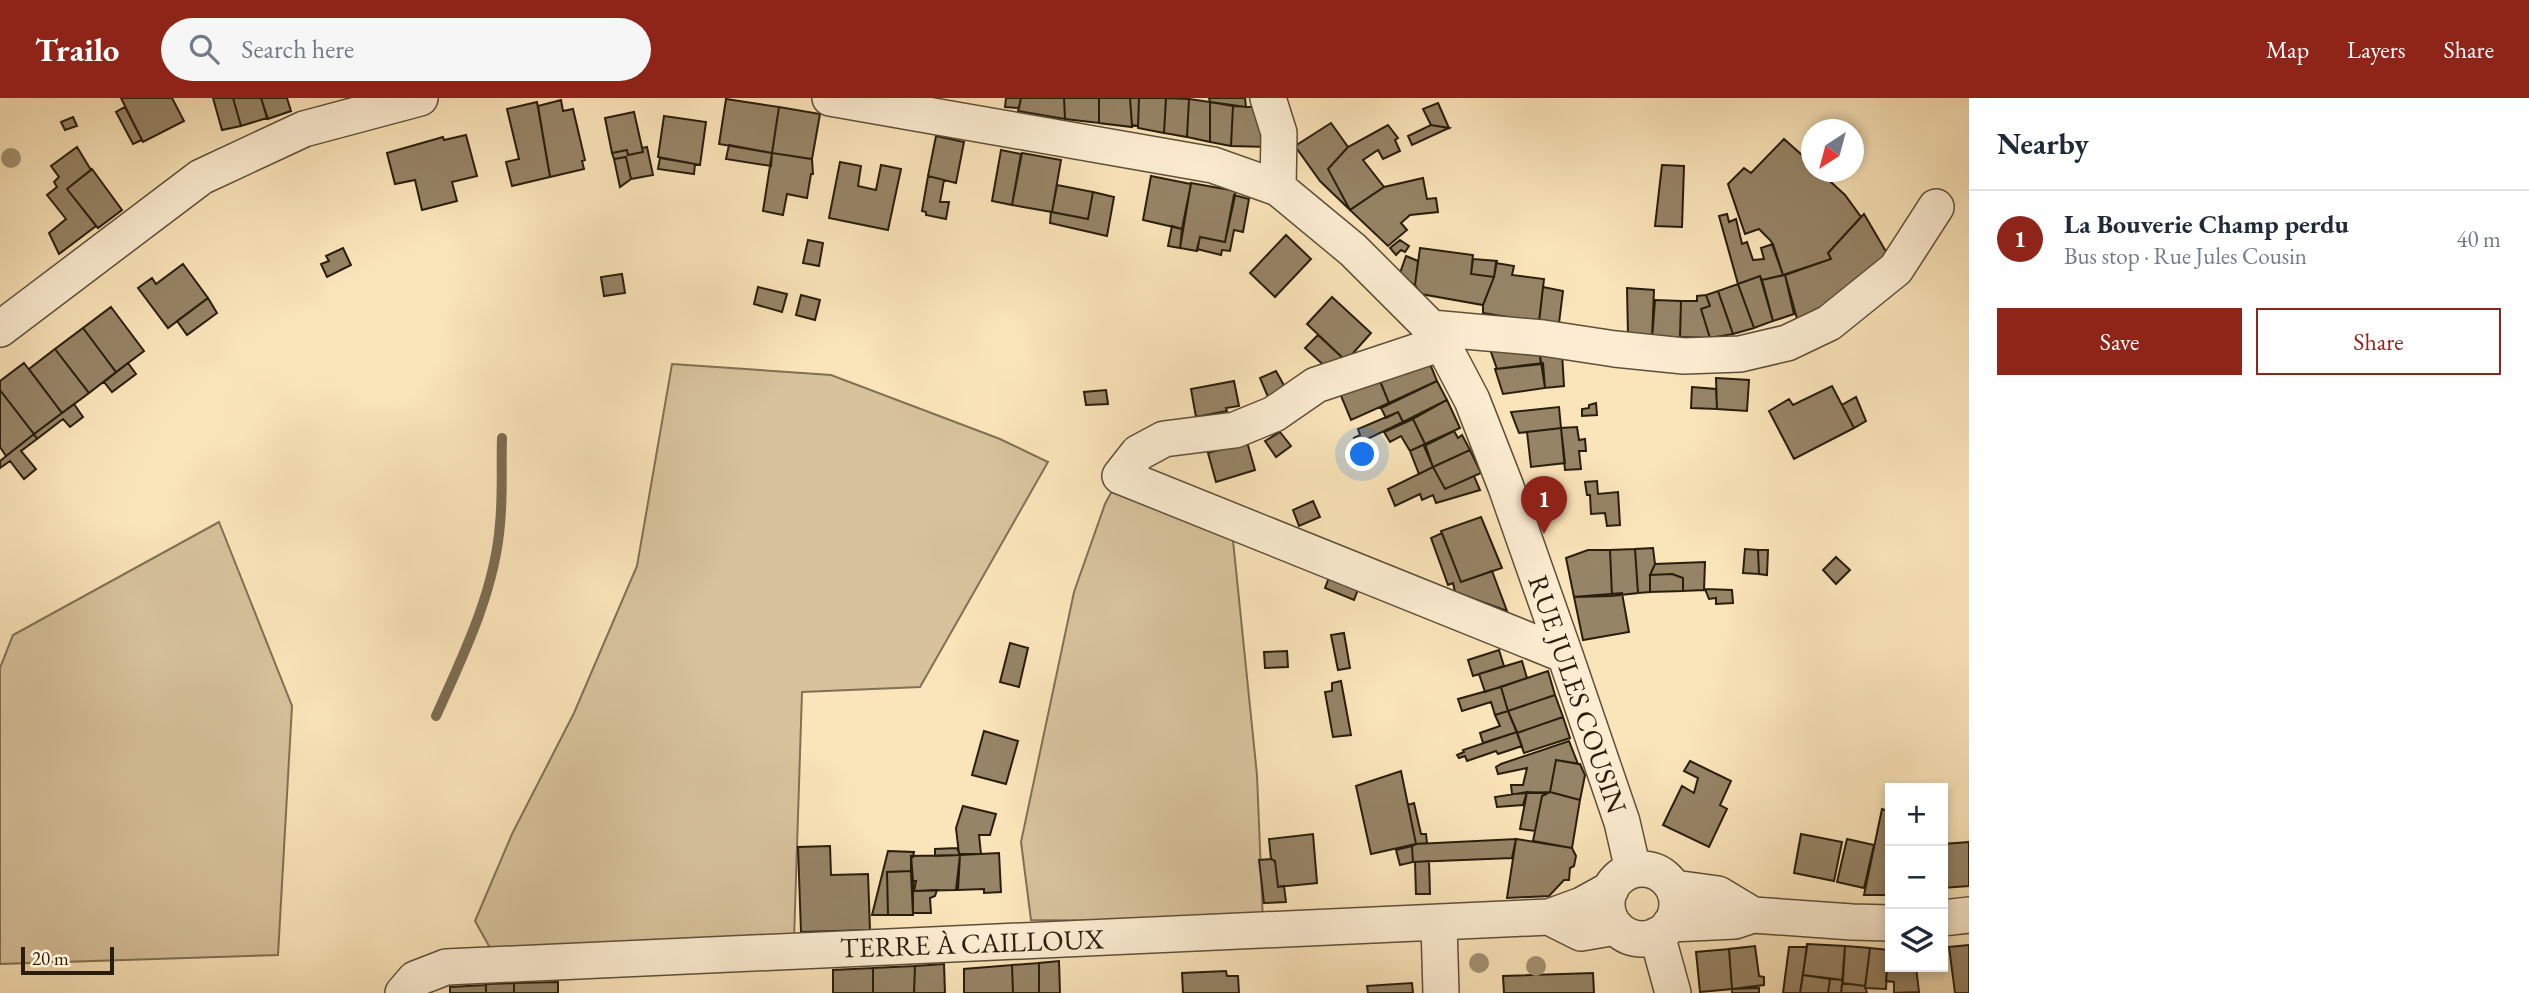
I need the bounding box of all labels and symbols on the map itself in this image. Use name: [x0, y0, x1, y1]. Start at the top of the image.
north arrow: [1801, 119, 1864, 182]
your location: [1345, 437, 1379, 471]
pin: 1: [1521, 476, 1567, 534]
street label: RUE JULES COUSIN: [1520, 570, 1636, 818]
street label: TERRE À CAILLOUX: [839, 920, 1105, 966]
scale bar: [21, 944, 114, 976]

